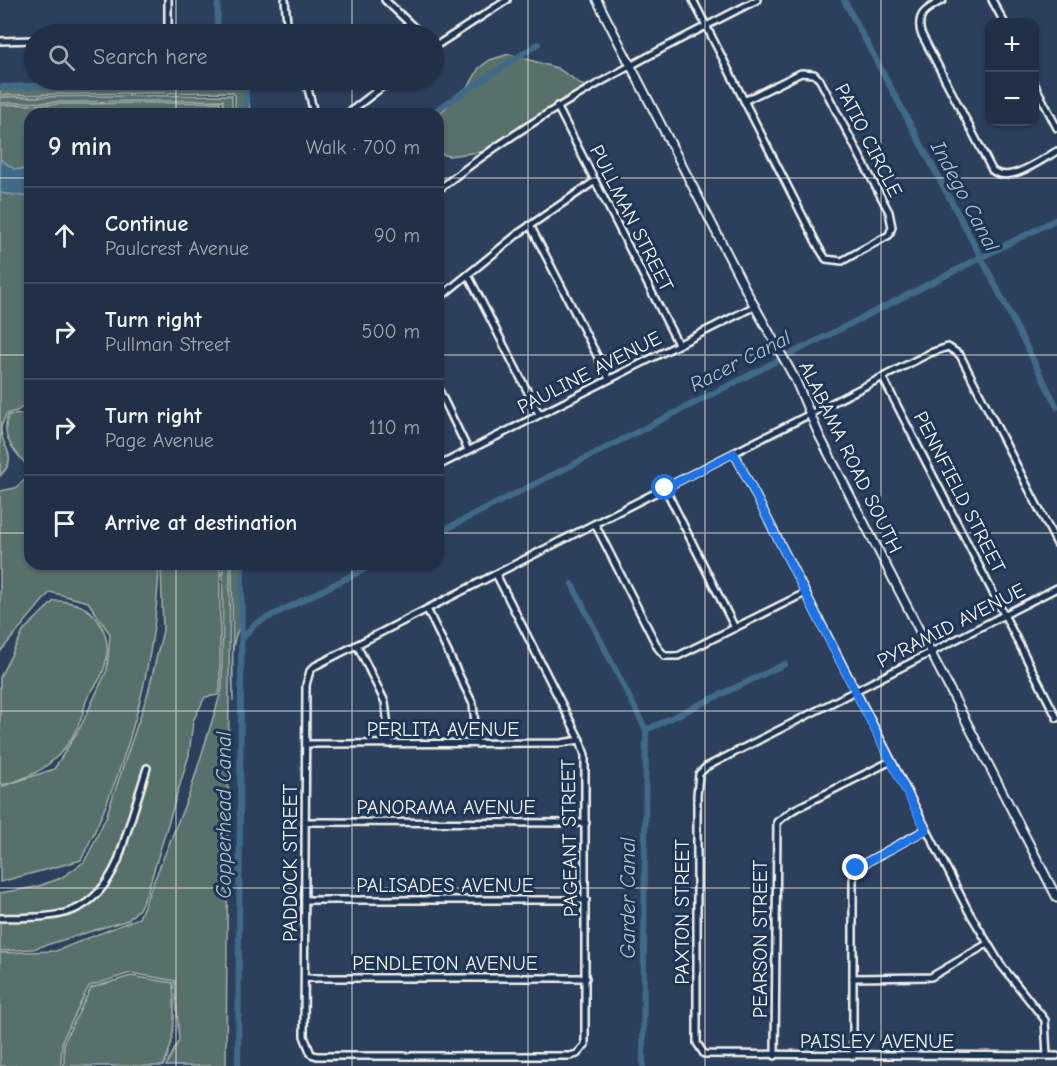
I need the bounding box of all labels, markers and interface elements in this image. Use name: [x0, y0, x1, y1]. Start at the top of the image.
map controls: [985, 18, 1039, 126]
button: +: [985, 18, 1039, 72]
search box: [24, 24, 444, 90]
icon: search: [45, 41, 78, 74]
text: Search here: [93, 44, 208, 70]
button: −: [985, 72, 1039, 126]
street label: PATIO CIRCLE: [830, 80, 907, 201]
text: 9 min: [48, 132, 112, 162]
text: Walk · 700 m: [306, 136, 420, 159]
water label: Indego Canal: [925, 136, 1004, 256]
street label: PULLMAN STREET: [585, 141, 679, 296]
text: Continue: [105, 211, 188, 237]
icon: ahead: [48, 219, 81, 252]
text: 90 m: [374, 224, 420, 247]
text: Paulcrest Avenue: [105, 237, 249, 260]
text: Turn right: [105, 307, 202, 333]
icon: right: [48, 315, 81, 348]
text: 500 m: [362, 320, 420, 343]
water label: Racer Canal: [686, 325, 795, 397]
street label: PAULINE AVENUE: [514, 326, 665, 419]
text: Pullman Street: [105, 333, 230, 356]
street label: ALABAMA ROAD SOUTH: [794, 358, 907, 557]
text: Turn right: [105, 403, 202, 429]
street label: PENNFIELD STREET: [909, 408, 1011, 577]
icon: right: [48, 411, 81, 444]
text: 110 m: [369, 416, 420, 439]
text: Page Avenue: [105, 429, 214, 452]
route start: [651, 474, 677, 500]
icon: arrive: [48, 507, 81, 540]
text: Arrive at destination: [105, 510, 297, 536]
street label: PYRAMID AVENUE: [873, 578, 1029, 673]
street label: PERLITA AVENUE: [367, 718, 519, 741]
water label: Copperhead Canal: [212, 731, 236, 898]
street label: PAGEANT STREET: [557, 758, 582, 917]
street label: PADDOCK STREET: [279, 783, 302, 942]
street label: PANORAMA AVENUE: [356, 796, 536, 819]
water label: Garder Canal: [616, 837, 640, 959]
street label: PAXTON STREET: [671, 839, 694, 985]
route end: [842, 854, 868, 880]
street label: PEARSON STREET: [749, 859, 772, 1018]
street label: PALISADES AVENUE: [356, 874, 534, 897]
street label: PENDLETON AVENUE: [352, 952, 538, 975]
street label: PAISLEY AVENUE: [800, 1030, 954, 1053]

